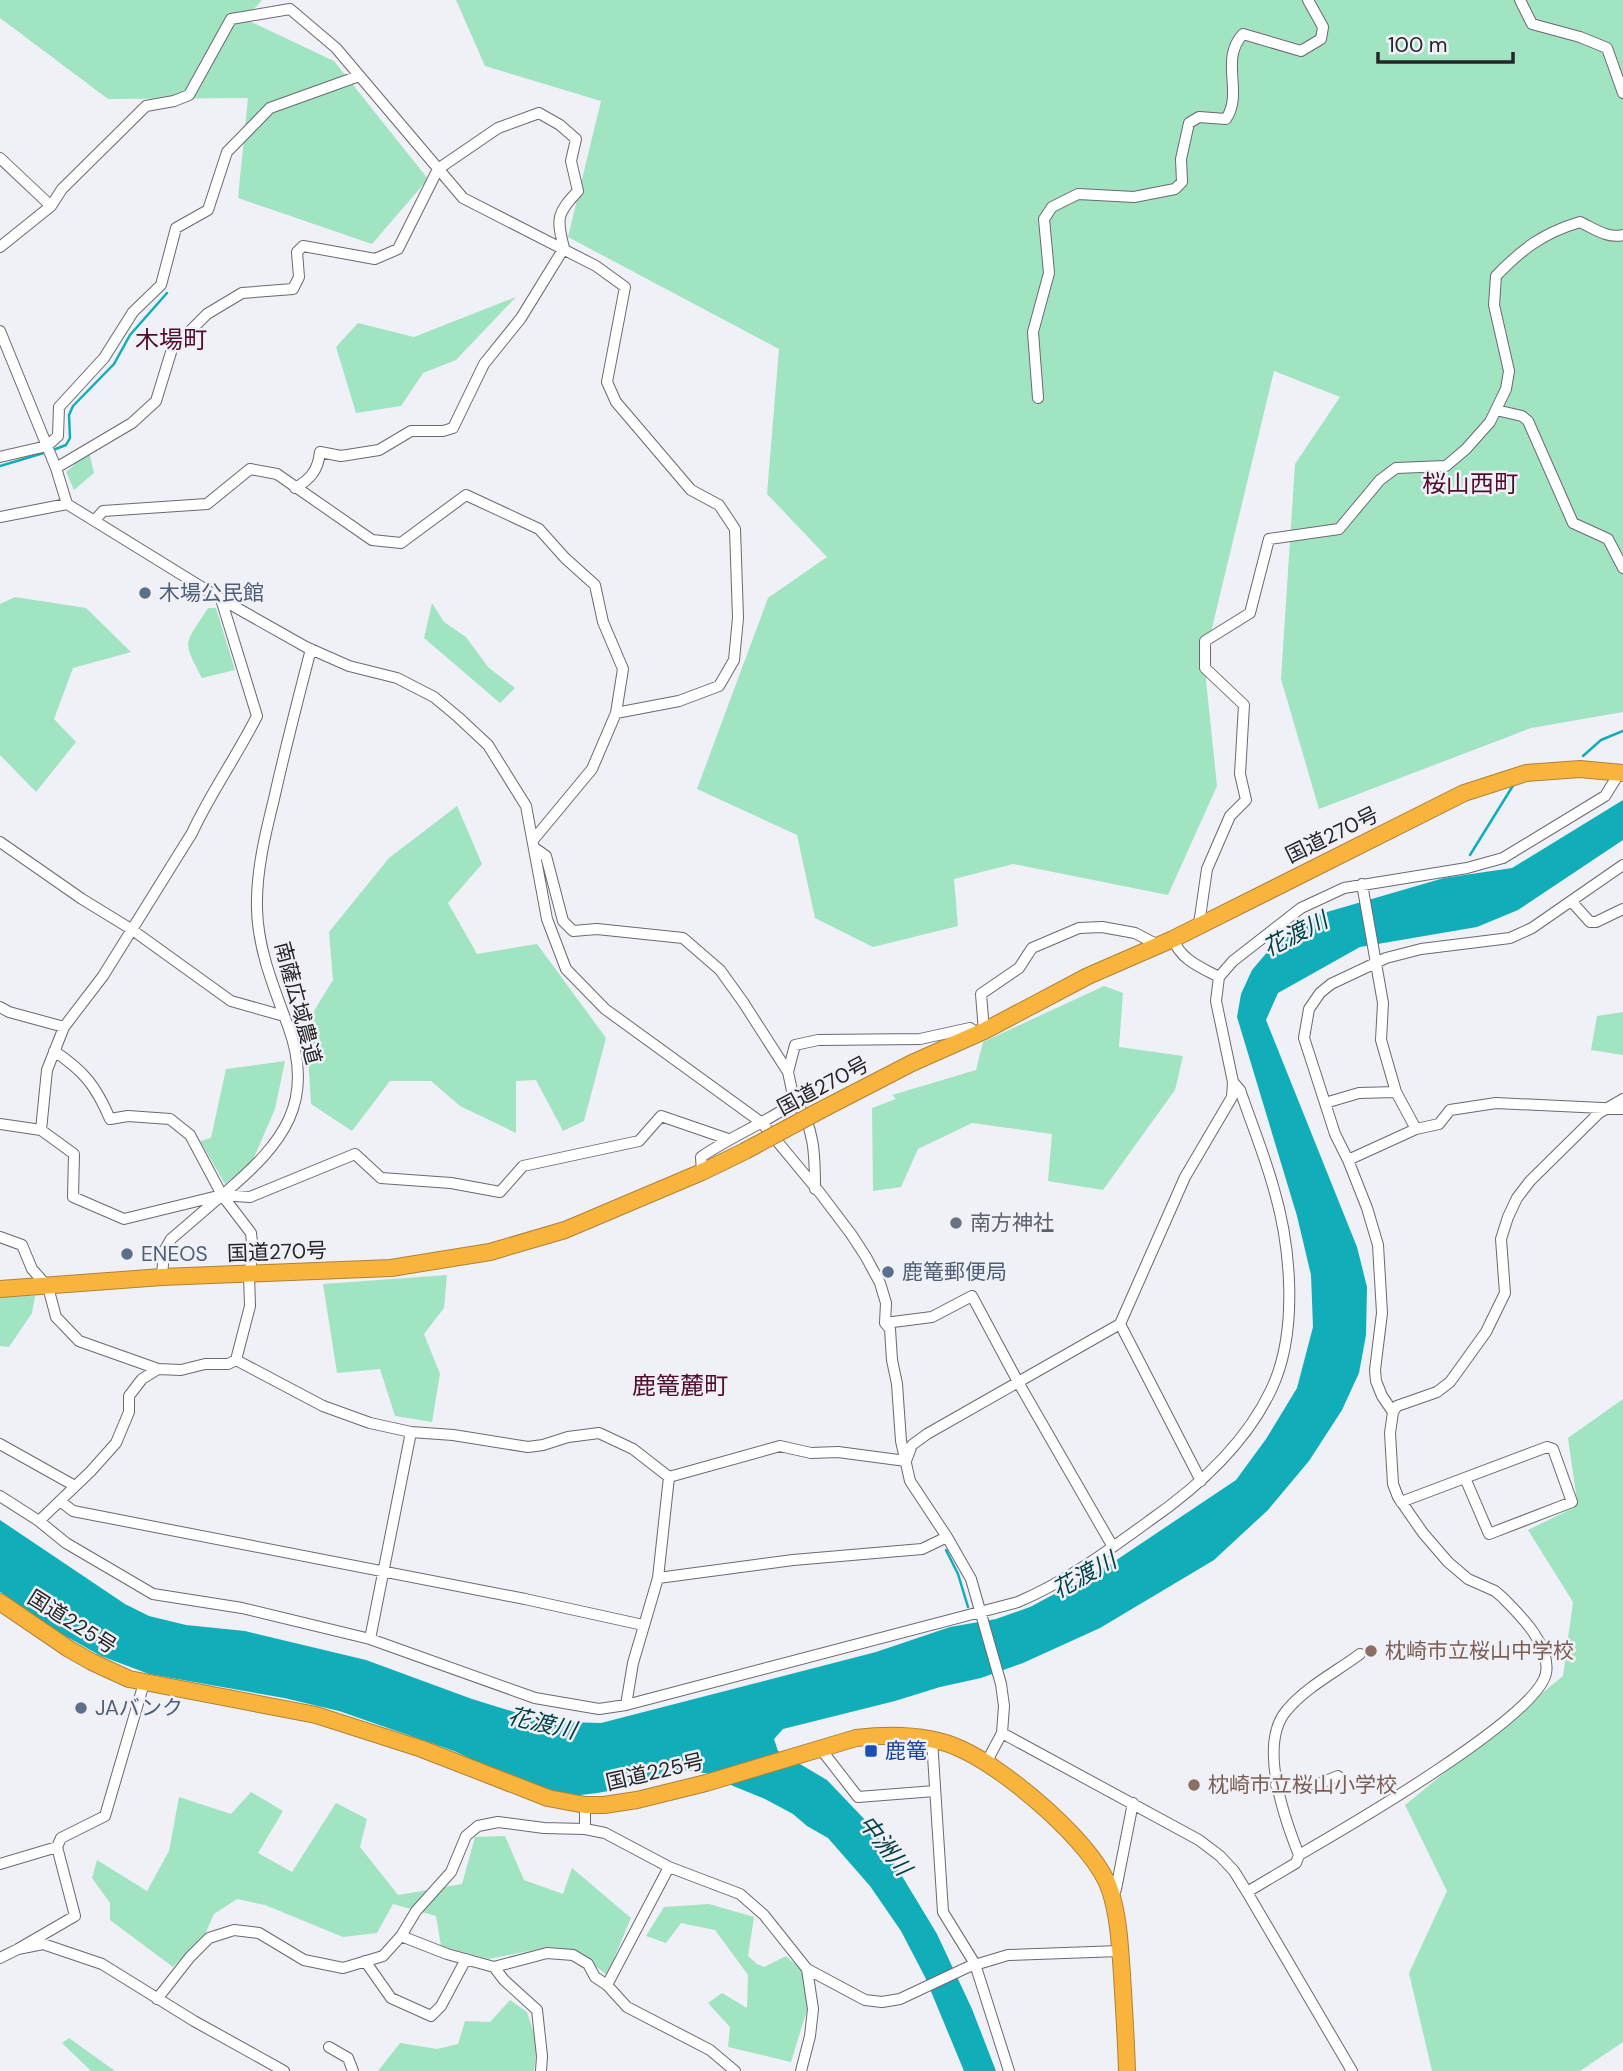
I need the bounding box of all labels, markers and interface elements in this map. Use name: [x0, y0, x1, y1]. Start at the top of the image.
scale bar: [1378, 21, 1513, 65]
text: 100 m: [1388, 31, 1448, 59]
district label: 木場町: [135, 324, 207, 355]
district label: 桜山西町: [1422, 468, 1518, 499]
place label: 木場公民館: [159, 579, 264, 607]
marker: 木場公民館: [137, 585, 153, 601]
street label: 国道270号: [1281, 800, 1383, 870]
water label: 花渡川: [1257, 904, 1335, 963]
street label: 南薩広域農道: [268, 939, 328, 1067]
street label: 国道270号: [772, 1050, 874, 1122]
place label: 南方神社: [970, 1209, 1054, 1237]
marker: 南方神社: [948, 1215, 964, 1231]
street label: 国道270号: [227, 1236, 327, 1268]
place label: ENEOS: [141, 1240, 208, 1268]
marker: ENEOS: [119, 1246, 135, 1262]
place label: 鹿篭郵便局: [902, 1258, 1007, 1286]
marker: 鹿篭郵便局: [880, 1264, 896, 1280]
district label: 鹿篭麓町: [632, 1370, 728, 1401]
water label: 花渡川: [1047, 1544, 1124, 1605]
street label: 国道225号: [22, 1584, 122, 1660]
place label: 枕崎市立桜山中学校: [1385, 1637, 1574, 1665]
marker: 枕崎市立桜山中学校: [1363, 1643, 1379, 1659]
place label: JAバンク: [95, 1694, 183, 1722]
marker: JAバンク: [73, 1700, 89, 1716]
water label: 花渡川: [505, 1701, 582, 1746]
place label: 鹿篭: [885, 1737, 927, 1765]
marker: 鹿篭: [863, 1743, 879, 1759]
street label: 国道225号: [603, 1747, 707, 1797]
place label: 枕崎市立桜山小学校: [1208, 1771, 1397, 1799]
marker: 枕崎市立桜山小学校: [1186, 1777, 1202, 1793]
water label: 中洲川: [852, 1809, 920, 1884]

